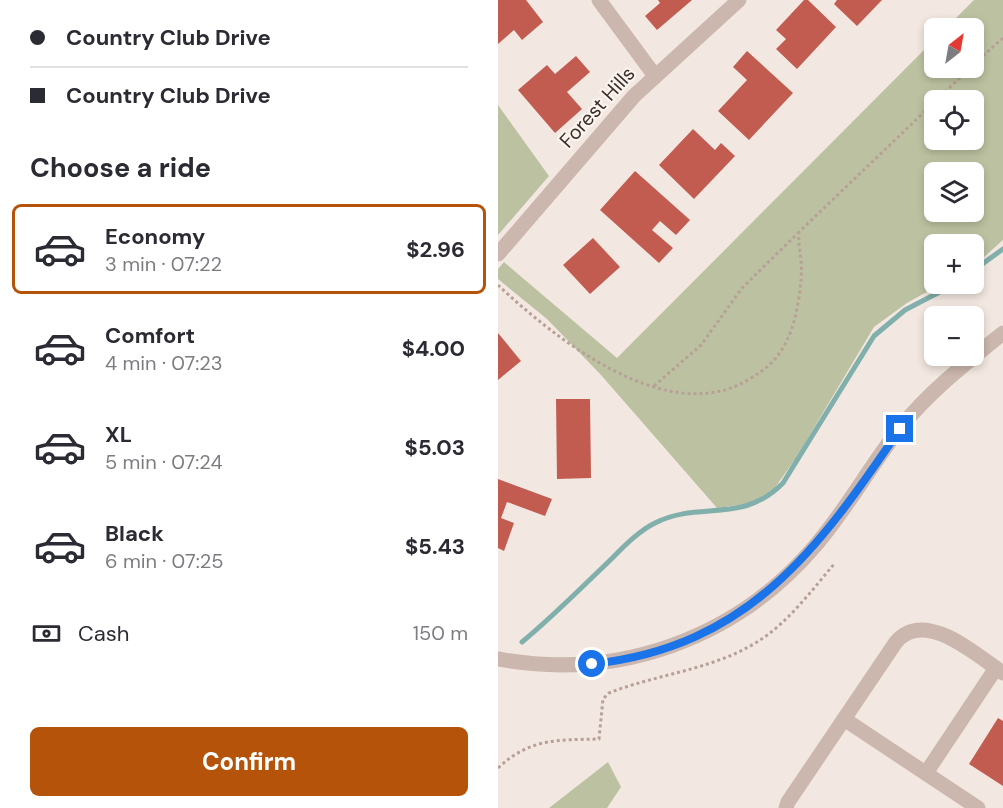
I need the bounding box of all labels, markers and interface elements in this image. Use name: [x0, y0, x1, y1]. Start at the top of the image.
north arrow: [924, 18, 984, 78]
map controls: [924, 18, 984, 366]
text: Country Club Drive: [66, 23, 271, 52]
street label: Forest Hills: [554, 61, 640, 153]
text: Country Club Drive: [66, 81, 271, 110]
button: locate: [924, 90, 984, 150]
text: Choose a ride: [30, 150, 211, 185]
button: layers: [924, 162, 984, 222]
icon: car: [33, 222, 87, 276]
text: Economy: [105, 222, 205, 251]
button: +: [924, 234, 984, 294]
text: $2.96: [406, 235, 465, 264]
text: 3 min · 07:22: [105, 251, 222, 277]
button: −: [924, 306, 984, 366]
icon: car: [33, 321, 87, 375]
text: Comfort: [105, 321, 195, 350]
text: $4.00: [402, 334, 465, 363]
text: 4 min · 07:23: [105, 350, 223, 376]
route end: [886, 415, 913, 442]
icon: car: [33, 420, 87, 474]
text: XL: [105, 420, 132, 449]
text: $5.03: [405, 433, 465, 462]
text: 5 min · 07:24: [105, 449, 223, 475]
icon: car: [33, 519, 87, 573]
text: Black: [105, 519, 164, 548]
text: $5.43: [405, 532, 465, 561]
text: 6 min · 07:25: [105, 548, 223, 574]
icon: cash: [30, 617, 63, 650]
text: Cash: [78, 619, 129, 648]
text: 150 m: [413, 620, 468, 646]
route start: [578, 650, 605, 677]
button: Confirm: [30, 727, 468, 796]

